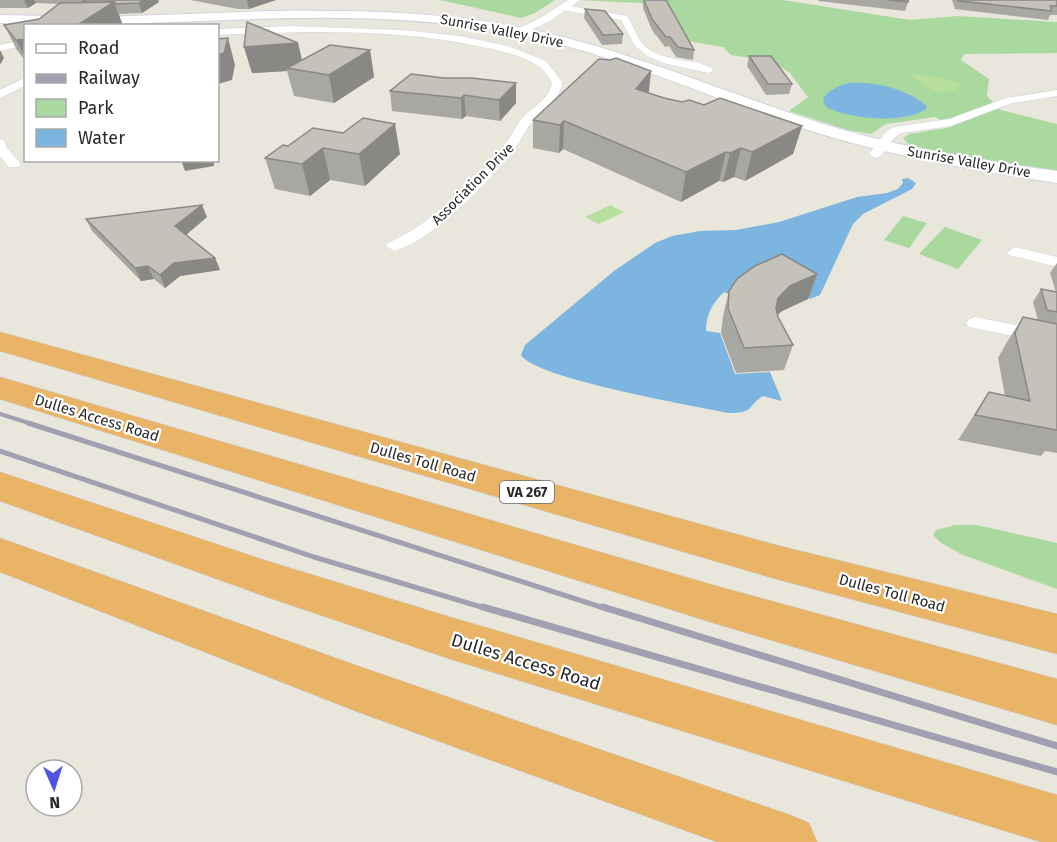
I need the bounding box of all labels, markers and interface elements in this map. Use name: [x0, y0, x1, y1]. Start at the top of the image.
street label: Sunrise Valley Drive: [439, 11, 565, 51]
legend: [24, 24, 219, 162]
text: Road: [78, 37, 120, 59]
text: Railway: [78, 67, 140, 89]
text: Park: [78, 97, 114, 119]
text: Water: [78, 127, 125, 149]
street label: Association Drive: [428, 139, 518, 229]
street label: Sunrise Valley Drive: [906, 143, 1032, 181]
street label: Dulles Access Road: [33, 391, 161, 445]
street label: Dulles Toll Road: [368, 438, 478, 486]
road number: VA 267: [500, 481, 554, 503]
street label: Dulles Toll Road: [837, 570, 947, 616]
street label: Dulles Access Road: [449, 629, 603, 695]
north arrow: [24, 758, 84, 818]
text: N: [49, 793, 61, 812]

